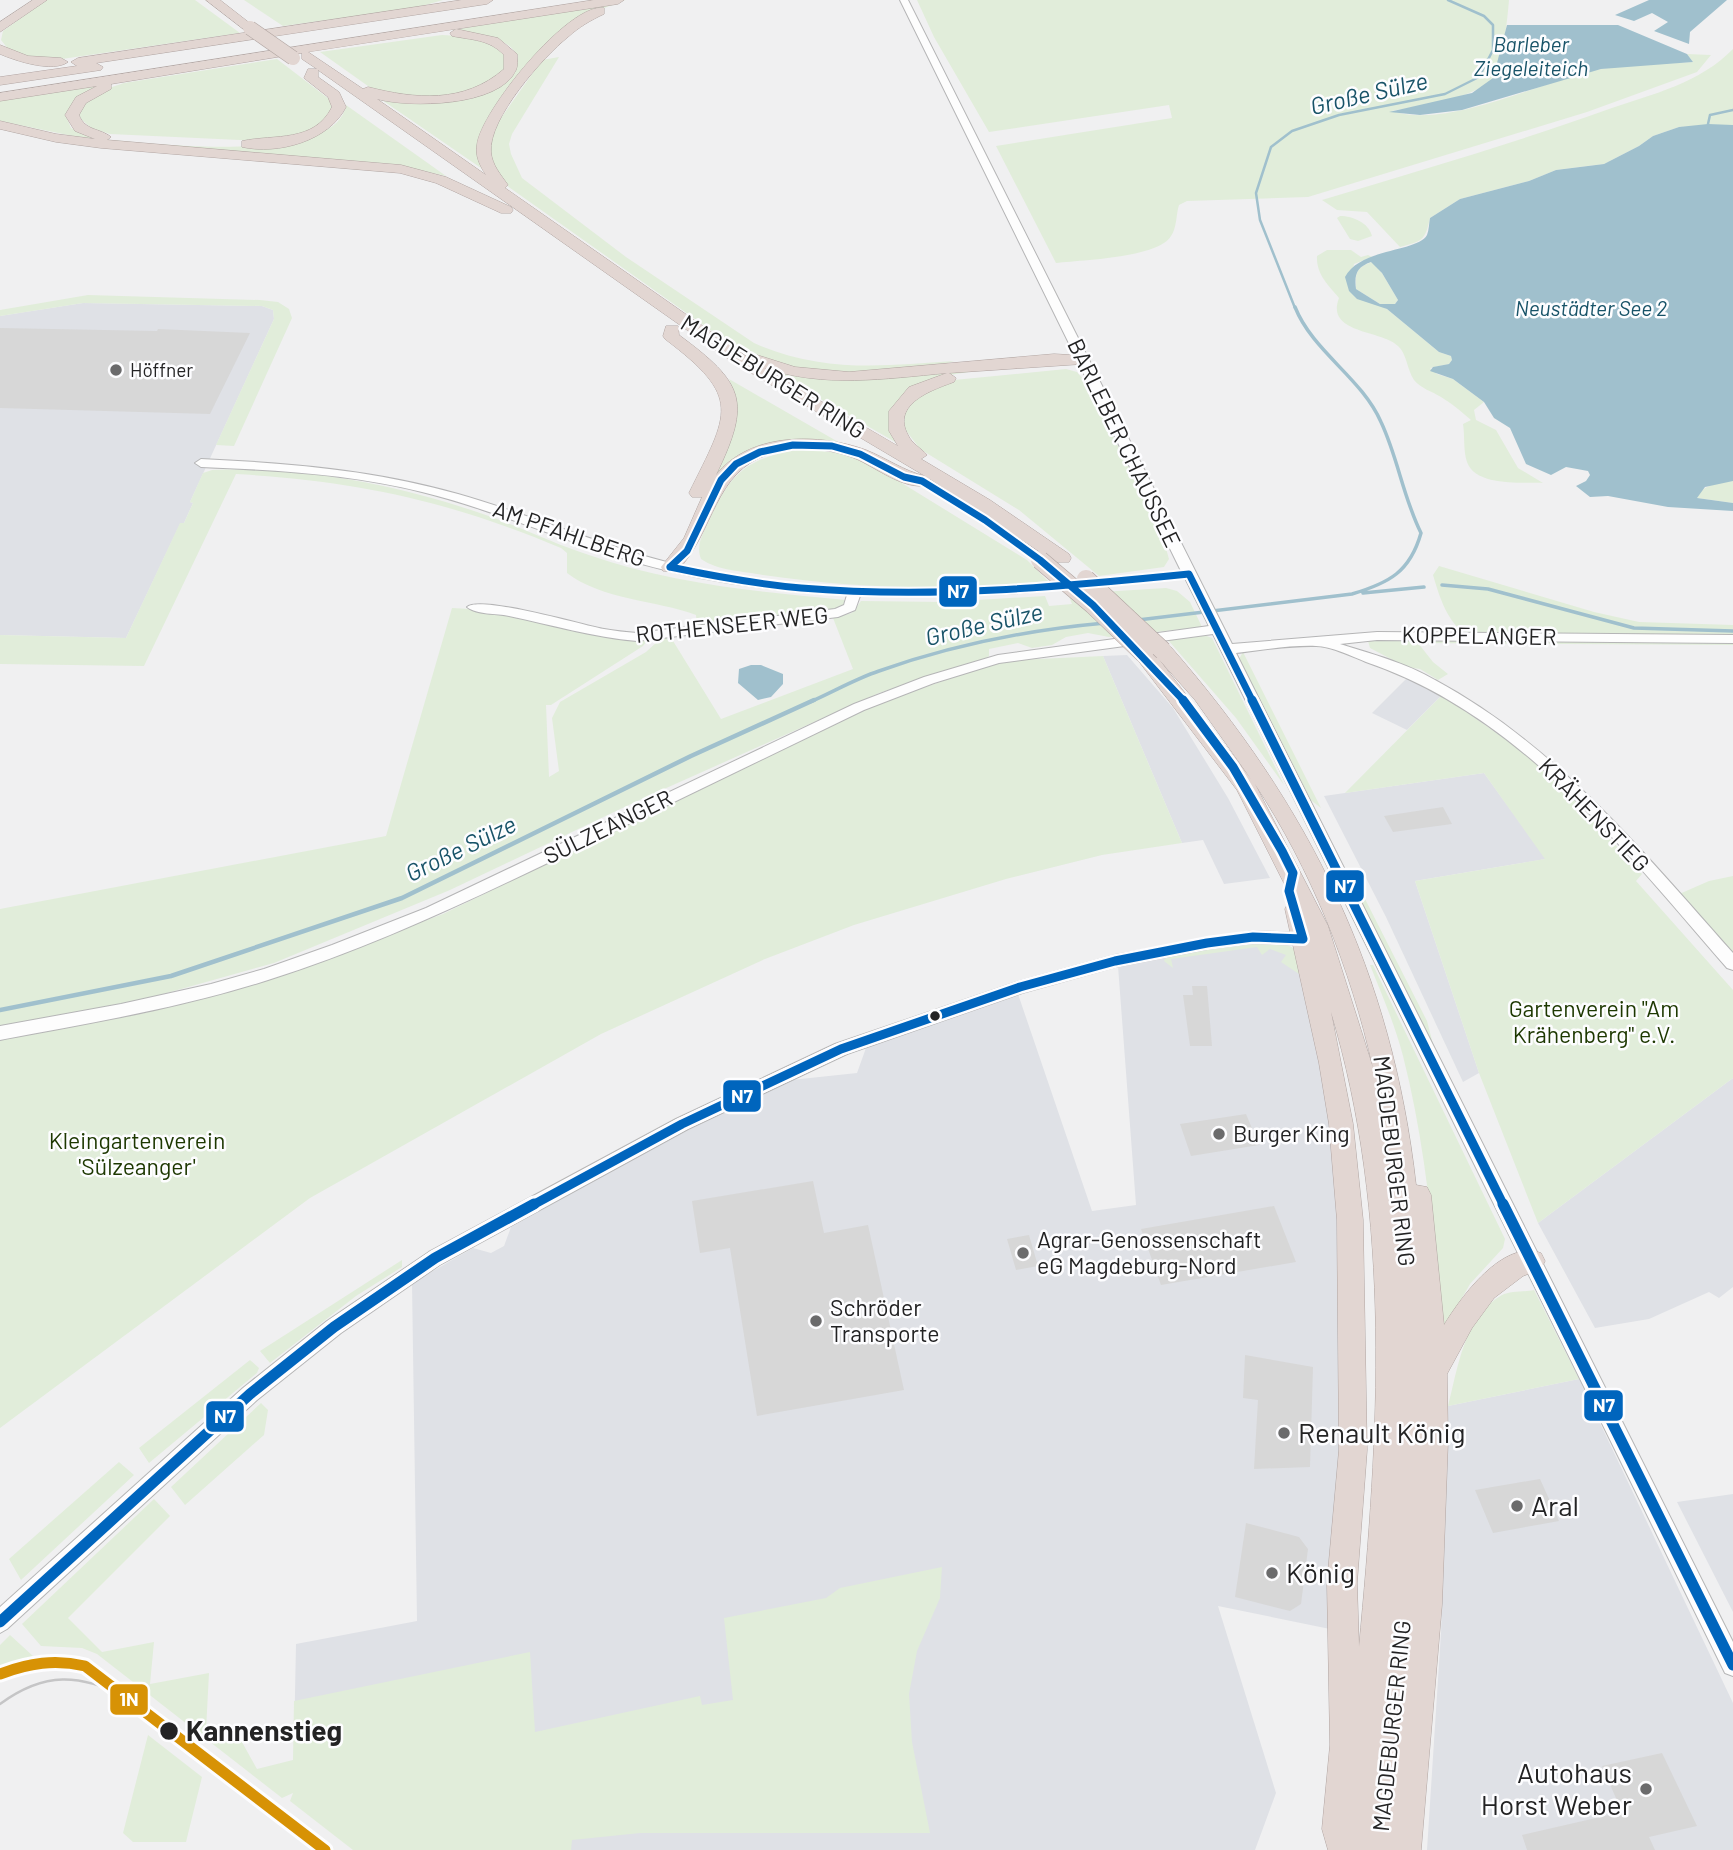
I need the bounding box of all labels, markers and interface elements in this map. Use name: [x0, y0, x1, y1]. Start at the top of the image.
water label: Barleber Ziegeleiteich: [1474, 31, 1588, 80]
water label: Große Sülze: [1307, 65, 1430, 120]
water label: Neustädter See 2: [1515, 295, 1667, 320]
street label: MAGDEBURGER RING: [676, 308, 871, 444]
street label: BARLEBER CHAUSSEE: [1062, 334, 1188, 551]
place label: Höffner: [130, 358, 193, 381]
marker: Höffner: [108, 362, 124, 378]
street label: AM PFAHLBERG: [490, 494, 649, 572]
line badge: N7: [938, 575, 978, 608]
text: N7: [947, 579, 970, 602]
water label: Große Sülze: [922, 596, 1045, 651]
street label: ROTHENSEER WEG: [634, 600, 830, 648]
street label: KOPPELANGER: [1401, 620, 1557, 650]
street label: KRÄHENSTIEG: [1533, 752, 1656, 877]
street label: SÜLZEANGER: [539, 783, 676, 869]
water label: Große Sülze: [400, 808, 520, 887]
line badge: N7: [1325, 869, 1365, 903]
text: N7: [1334, 874, 1357, 897]
park label: Gartenverein "Am Krähenberg" e.V.: [1509, 994, 1679, 1048]
unlabelled marker: [928, 1009, 942, 1023]
street label: MAGDEBURGER RING: [1368, 1054, 1422, 1268]
line badge: N7: [722, 1079, 762, 1113]
text: N7: [731, 1084, 754, 1107]
place label: Burger King: [1233, 1119, 1350, 1147]
park label: Kleingartenverein 'Sülzeanger': [49, 1126, 225, 1180]
marker: Burger King: [1211, 1126, 1227, 1142]
place label: Agrar-Genossenschaft eG Magdeburg-Nord: [1037, 1225, 1261, 1279]
marker: Agrar-Genossenschaft eG Magdeburg-Nord: [1015, 1245, 1031, 1261]
place label: Schröder Transporte: [830, 1293, 939, 1347]
marker: Schröder Transporte: [808, 1313, 824, 1329]
line badge: N7: [1583, 1389, 1624, 1422]
text: N7: [1593, 1393, 1616, 1416]
line badge: N7: [205, 1400, 245, 1433]
text: N7: [214, 1404, 237, 1427]
place label: Renault König: [1298, 1415, 1466, 1449]
marker: Renault König: [1276, 1425, 1292, 1441]
place label: Aral: [1531, 1488, 1579, 1522]
marker: Aral: [1509, 1498, 1525, 1514]
place label: König: [1286, 1555, 1355, 1589]
marker: König: [1264, 1565, 1280, 1581]
street label: MAGDEBURGER RING: [1366, 1619, 1416, 1833]
line badge: 1N: [109, 1683, 149, 1716]
text: 1N: [119, 1687, 139, 1710]
place label: Kannenstieg: [186, 1713, 342, 1747]
marker: Kannenstieg: [158, 1720, 180, 1742]
place label: Autohaus Horst Weber: [1481, 1755, 1632, 1821]
marker: Autohaus Horst Weber: [1638, 1781, 1654, 1797]

